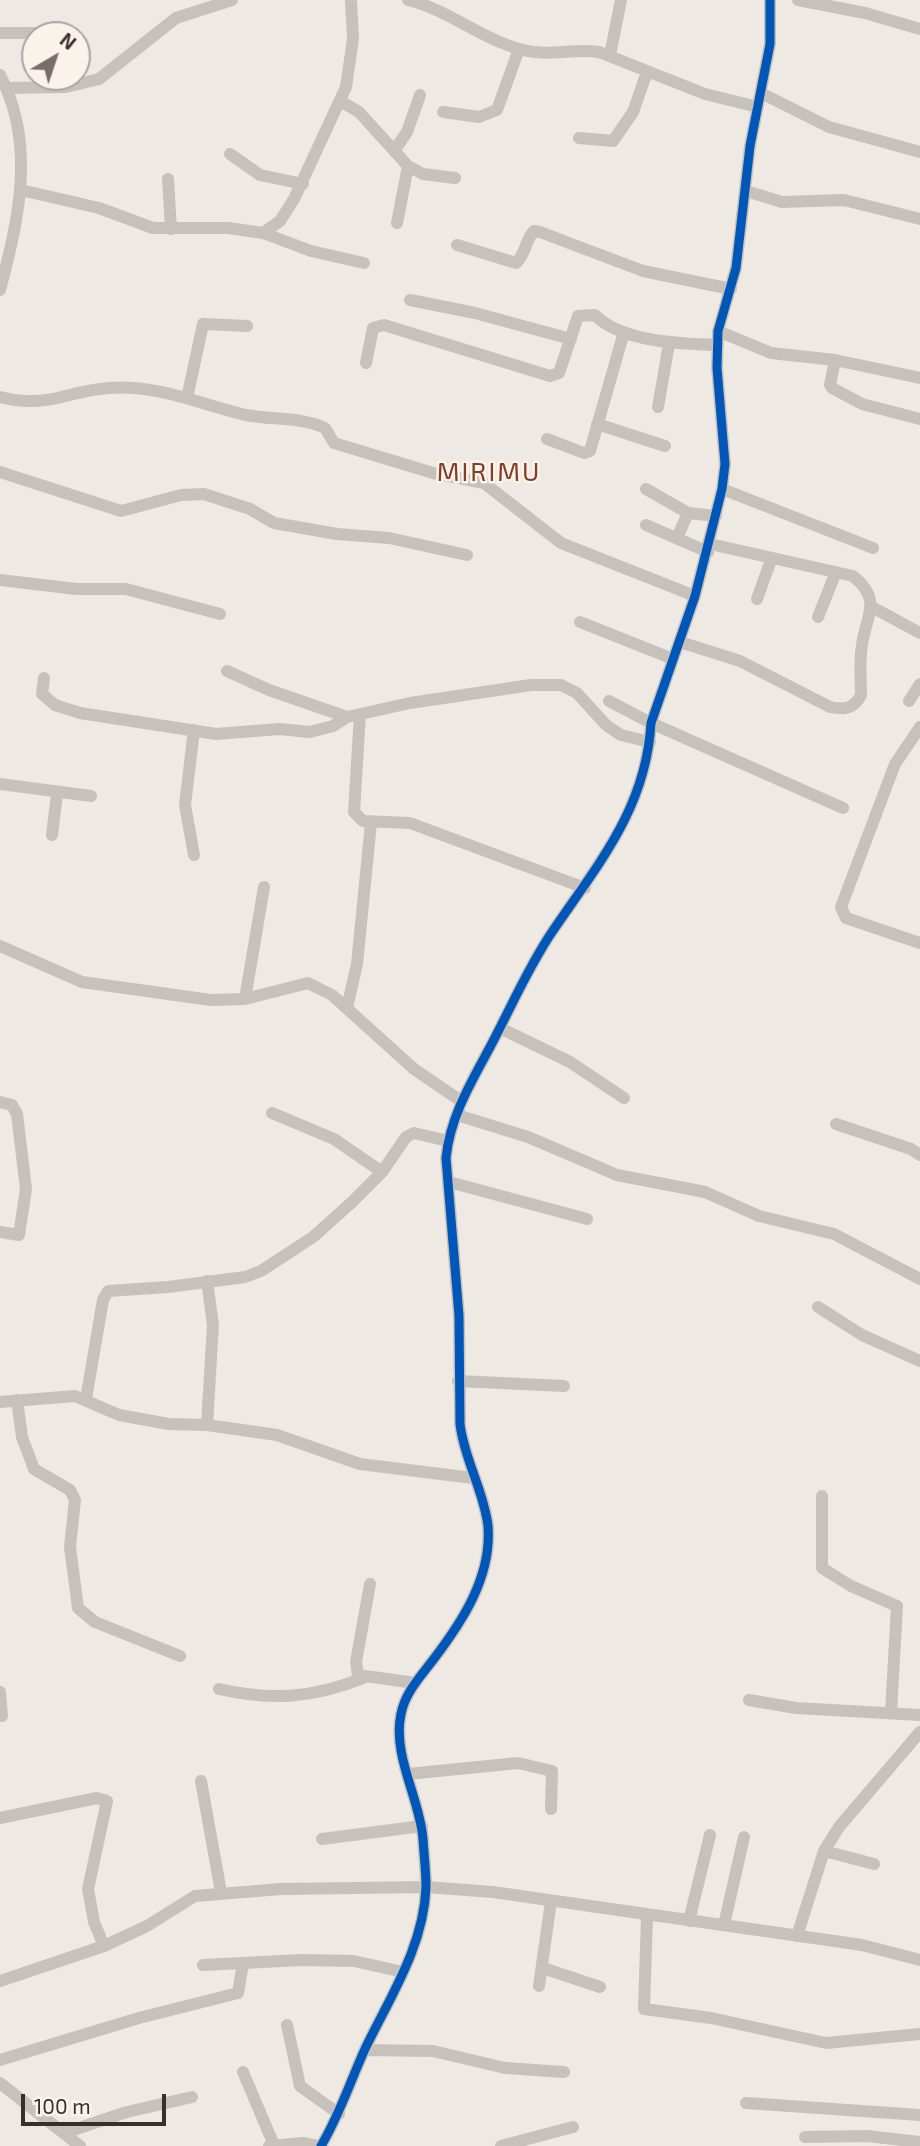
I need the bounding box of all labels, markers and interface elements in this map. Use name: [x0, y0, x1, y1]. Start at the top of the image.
north arrow: [21, 21, 91, 91]
text: N: [56, 28, 81, 54]
district label: MIRIMU: [437, 456, 541, 488]
scale bar: [24, 2080, 170, 2124]
text: 100 m: [34, 2093, 91, 2118]

